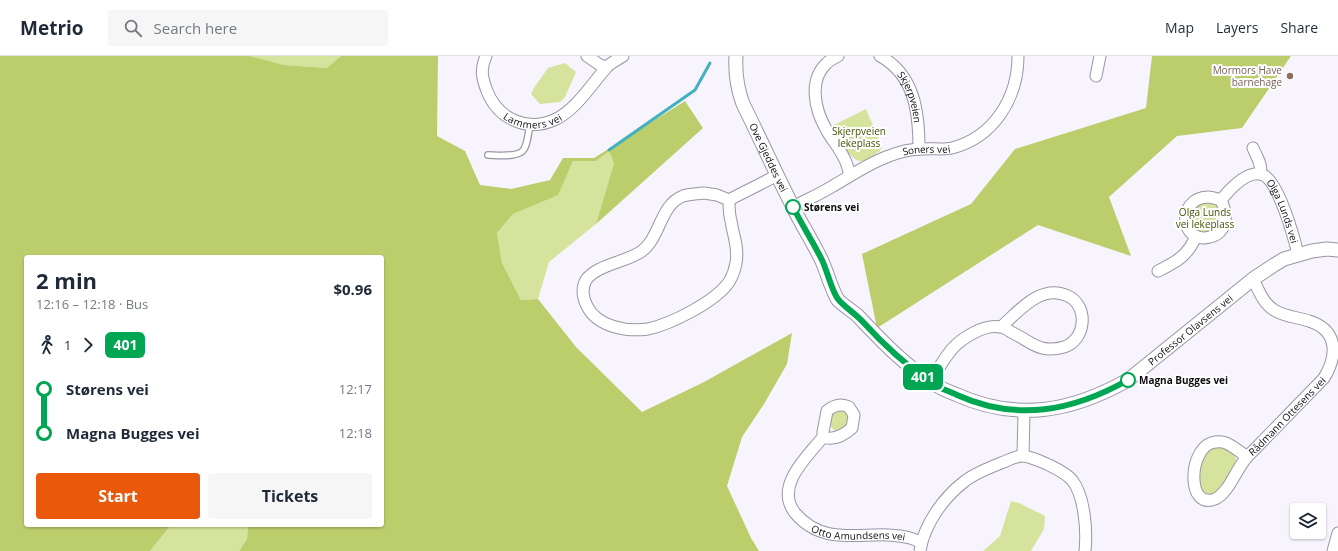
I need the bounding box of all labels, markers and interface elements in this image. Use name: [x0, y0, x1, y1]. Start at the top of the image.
search box: [108, 10, 388, 46]
text: Metrio: [20, 15, 84, 41]
icon: search: [122, 17, 144, 39]
text: Search here: [154, 18, 237, 38]
text: Map: [1165, 18, 1194, 37]
text: Layers: [1216, 18, 1258, 37]
text: Share: [1280, 18, 1318, 37]
place label: Mormors Have barnehage: [1213, 63, 1282, 89]
street label: Skjerpveien: [894, 68, 925, 123]
marker: Mormors Have barnehage: [1285, 71, 1295, 81]
street label: Lammers vei: [501, 109, 564, 132]
street label: Ove Gjeddes vei: [746, 121, 791, 194]
park label: Skjerpveien lekeplass: [832, 124, 886, 150]
street label: Soners vei: [901, 141, 951, 158]
street label: Olga Lunds vei: [1264, 176, 1302, 245]
marker: Størens vei: [785, 199, 801, 215]
place label: Størens vei: [804, 200, 859, 214]
park label: Olga Lunds vei lekeplass: [1176, 205, 1234, 231]
text: 2 min: [36, 265, 97, 295]
text: $0.96: [333, 279, 372, 299]
street label: Professor Olavsens vei: [1145, 291, 1236, 368]
text: 12:16 – 12:18 · Bus: [36, 295, 148, 313]
icon: walk: [36, 334, 58, 356]
icon: forward: [77, 334, 99, 356]
text: 401: [113, 335, 137, 354]
text: 1: [64, 336, 71, 354]
line badge: 401: [900, 364, 946, 390]
text: 401: [911, 367, 935, 386]
marker: Magna Bugges vei: [1120, 372, 1136, 388]
place label: Magna Bugges vei: [1139, 373, 1228, 387]
street label: Rådmann Ottesens vei: [1246, 374, 1329, 459]
text: Størens vei: [66, 379, 149, 399]
text: 12:17: [339, 380, 372, 398]
text: Magna Bugges vei: [66, 423, 200, 443]
text: 12:18: [339, 424, 372, 442]
button: Start: [36, 473, 200, 519]
button: Tickets: [208, 473, 372, 519]
map controls: [1290, 503, 1326, 539]
button: layers: [1290, 503, 1326, 539]
street label: Otto Amundsens vei: [809, 521, 906, 544]

